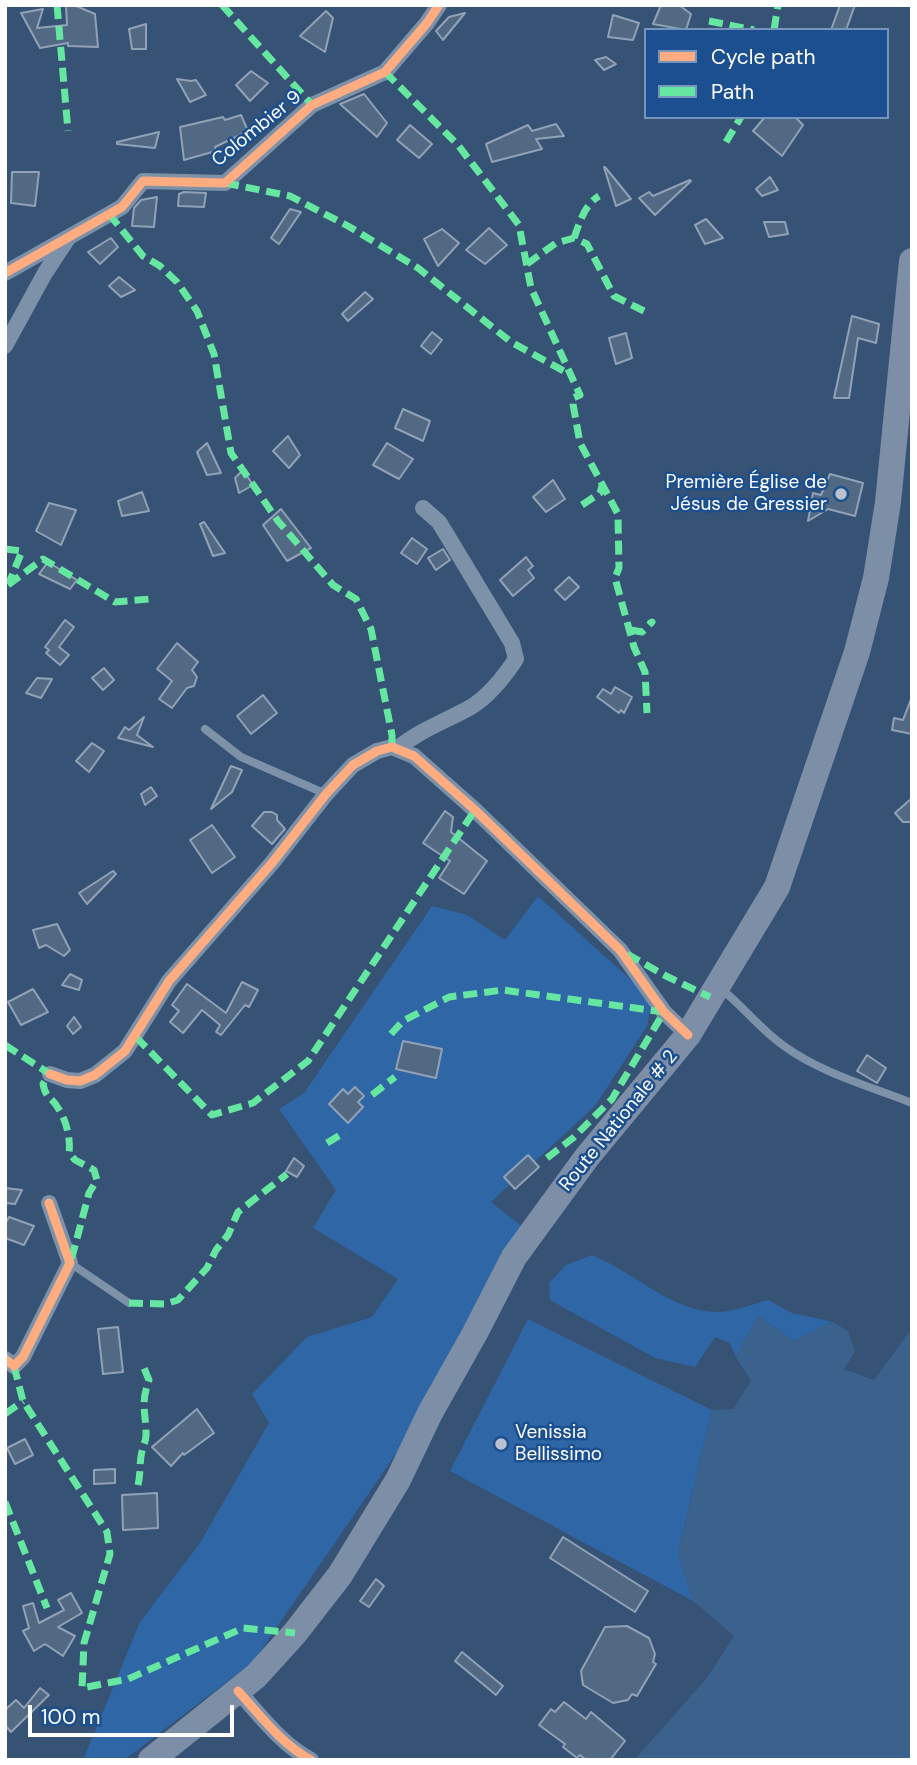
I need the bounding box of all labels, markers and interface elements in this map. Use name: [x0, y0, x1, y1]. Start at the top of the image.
legend: [644, 28, 889, 119]
text: Cycle path: [711, 43, 816, 71]
text: Path: [711, 78, 754, 106]
street label: Colombier 9: [208, 86, 306, 172]
place label: Première Église de Jésus de Gressier: [666, 472, 827, 516]
marker: Première Église de Jésus de Gressier: [833, 486, 849, 502]
street label: Route Nationale # 2: [555, 1046, 683, 1196]
place label: Venissia Bellissimo: [515, 1422, 602, 1466]
marker: Venissia Bellissimo: [493, 1436, 509, 1452]
scale bar: [32, 1692, 238, 1736]
text: 100 m: [41, 1703, 101, 1731]

